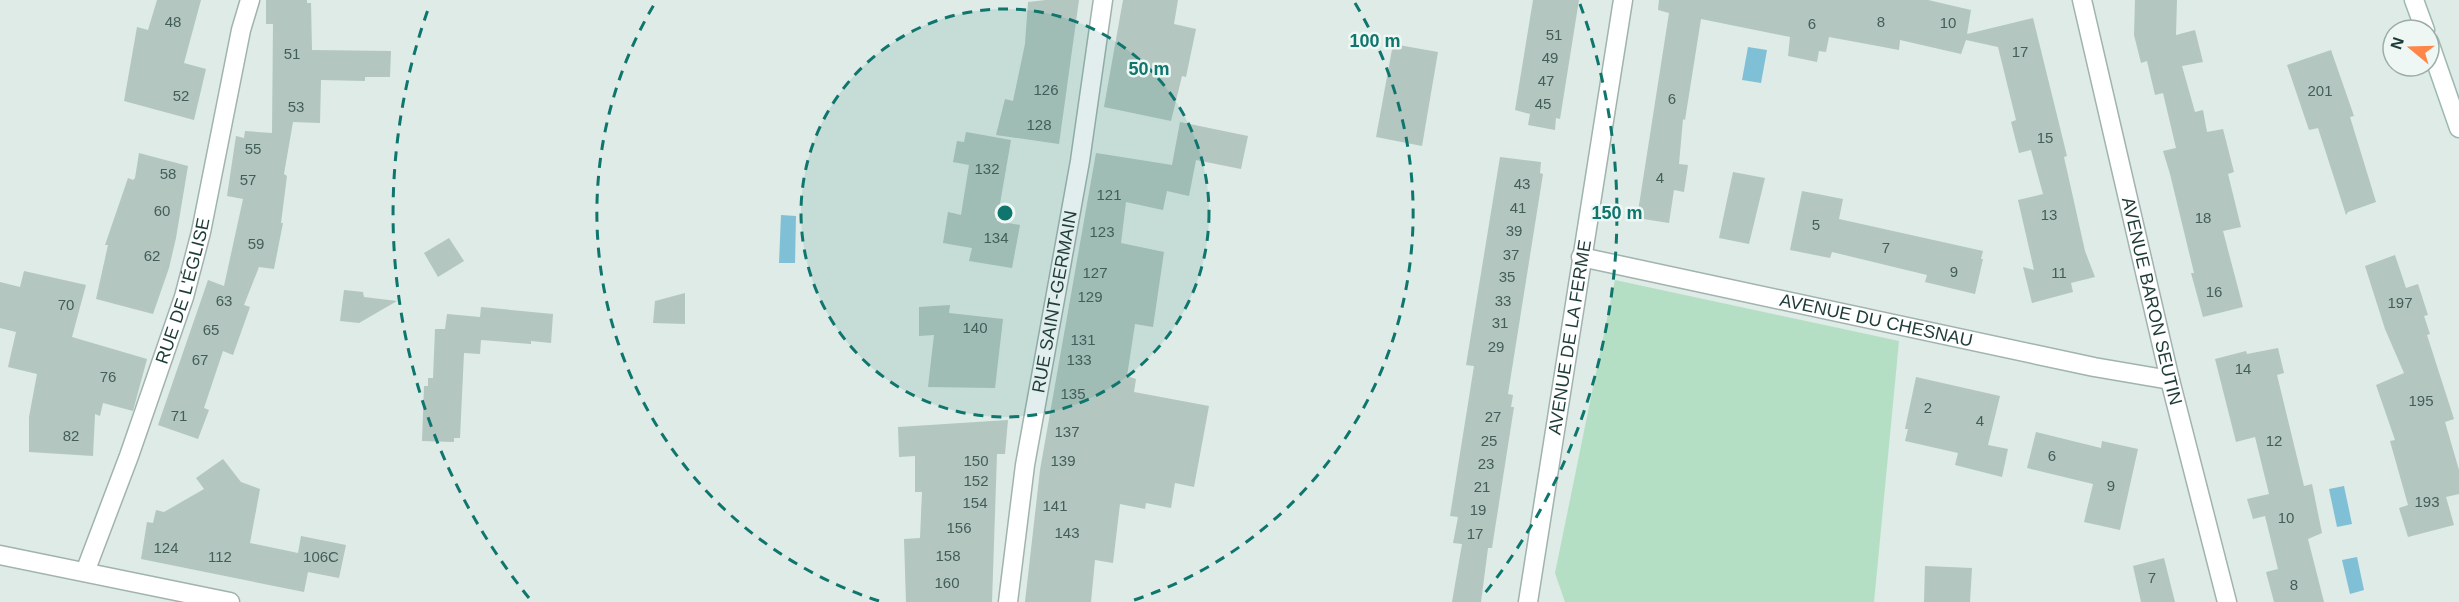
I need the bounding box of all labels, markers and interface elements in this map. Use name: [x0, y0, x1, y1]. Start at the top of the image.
house number: 48: [165, 13, 181, 30]
house number: 8: [1877, 13, 1885, 30]
house number: 10: [1940, 14, 1956, 31]
house number: 6: [1808, 15, 1816, 32]
north arrow: [2381, 18, 2441, 78]
house number: 51: [1546, 26, 1562, 43]
text: 100 m: [1349, 31, 1401, 51]
text: N: [2387, 35, 2407, 52]
house number: 17: [2012, 43, 2028, 60]
house number: 51: [284, 45, 300, 62]
house number: 49: [1542, 49, 1558, 66]
text: 50 m: [1128, 59, 1170, 79]
house number: 47: [1538, 72, 1554, 89]
house number: 126: [1033, 81, 1059, 98]
house number: 201: [2307, 82, 2333, 99]
house number: 52: [173, 87, 189, 104]
house number: 6: [1668, 90, 1676, 107]
house number: 45: [1535, 95, 1551, 112]
house number: 53: [288, 98, 304, 115]
house number: 128: [1026, 116, 1052, 133]
house number: 15: [2037, 129, 2053, 146]
house number: 55: [245, 140, 261, 157]
house number: 132: [974, 160, 1000, 177]
house number: 58: [160, 165, 176, 182]
house number: 4: [1656, 169, 1664, 186]
house number: 57: [240, 171, 256, 188]
house number: 43: [1514, 175, 1530, 192]
house number: 121: [1096, 186, 1122, 203]
street label: AVENUE BARON SEUTIN: [2118, 195, 2186, 407]
house number: 41: [1510, 199, 1526, 216]
house number: 60: [154, 202, 170, 219]
centre of rings: [995, 203, 1015, 223]
text: 150 m: [1591, 203, 1643, 223]
house number: 13: [2041, 206, 2057, 223]
street label: RUE SAINT-GERMAIN: [1028, 209, 1081, 395]
house number: 18: [2195, 209, 2211, 226]
street label: RUE DE L'ÉGLISE: [152, 216, 214, 367]
house number: 5: [1812, 216, 1820, 233]
house number: 39: [1506, 222, 1522, 239]
house number: 123: [1089, 223, 1115, 240]
house number: 134: [983, 229, 1009, 246]
house number: 59: [248, 235, 264, 252]
street label: AVENUE DE LA FERME: [1545, 238, 1595, 436]
house number: 7: [1882, 239, 1890, 256]
house number: 37: [1503, 246, 1519, 263]
house number: 62: [144, 247, 160, 264]
house number: 9: [1950, 263, 1958, 280]
house number: 127: [1082, 264, 1108, 281]
house number: 11: [2051, 264, 2067, 281]
house number: 35: [1499, 268, 1515, 285]
house number: 16: [2206, 283, 2222, 300]
house number: 129: [1077, 288, 1103, 305]
street label: AVENUE DU CHESNAU: [1778, 290, 1975, 351]
house number: 63: [216, 292, 232, 309]
house number: 33: [1495, 292, 1511, 309]
house number: 197: [2387, 294, 2413, 311]
house number: 70: [58, 296, 74, 313]
house number: 31: [1492, 314, 1508, 331]
house number: 140: [962, 319, 988, 336]
house number: 65: [203, 321, 219, 338]
house number: 131: [1070, 331, 1096, 348]
house number: 29: [1488, 338, 1504, 355]
house number: 67: [192, 351, 208, 368]
house number: 133: [1066, 351, 1092, 368]
house number: 14: [2235, 360, 2251, 377]
house number: 76: [100, 368, 116, 385]
house number: 135: [1060, 385, 1086, 402]
house number: 195: [2408, 392, 2434, 409]
house number: 2: [1924, 399, 1932, 416]
house number: 71: [171, 407, 187, 424]
house number: 27: [1485, 408, 1501, 425]
house number: 4: [1976, 412, 1984, 429]
house number: 137: [1054, 423, 1080, 440]
house number: 82: [63, 427, 79, 444]
house number: 25: [1481, 432, 1497, 449]
house number: 12: [2266, 432, 2282, 449]
house number: 6: [2048, 447, 2056, 464]
house number: 150: [963, 452, 989, 469]
house number: 139: [1050, 452, 1076, 469]
house number: 23: [1478, 455, 1494, 472]
house number: 152: [963, 472, 989, 489]
house number: 9: [2107, 477, 2115, 494]
house number: 21: [1474, 478, 1490, 495]
house number: 193: [2414, 493, 2440, 510]
house number: 154: [962, 494, 988, 511]
house number: 141: [1042, 497, 1068, 514]
house number: 19: [1470, 501, 1486, 518]
house number: 10: [2278, 509, 2294, 526]
house number: 156: [946, 519, 972, 536]
house number: 143: [1054, 524, 1080, 541]
house number: 17: [1467, 525, 1483, 542]
house number: 124: [153, 539, 179, 556]
house number: 158: [935, 547, 961, 564]
house number: 112: [208, 548, 232, 565]
house number: 106C: [303, 548, 339, 565]
house number: 7: [2148, 569, 2156, 586]
house number: 160: [934, 574, 960, 591]
house number: 8: [2290, 576, 2298, 593]

